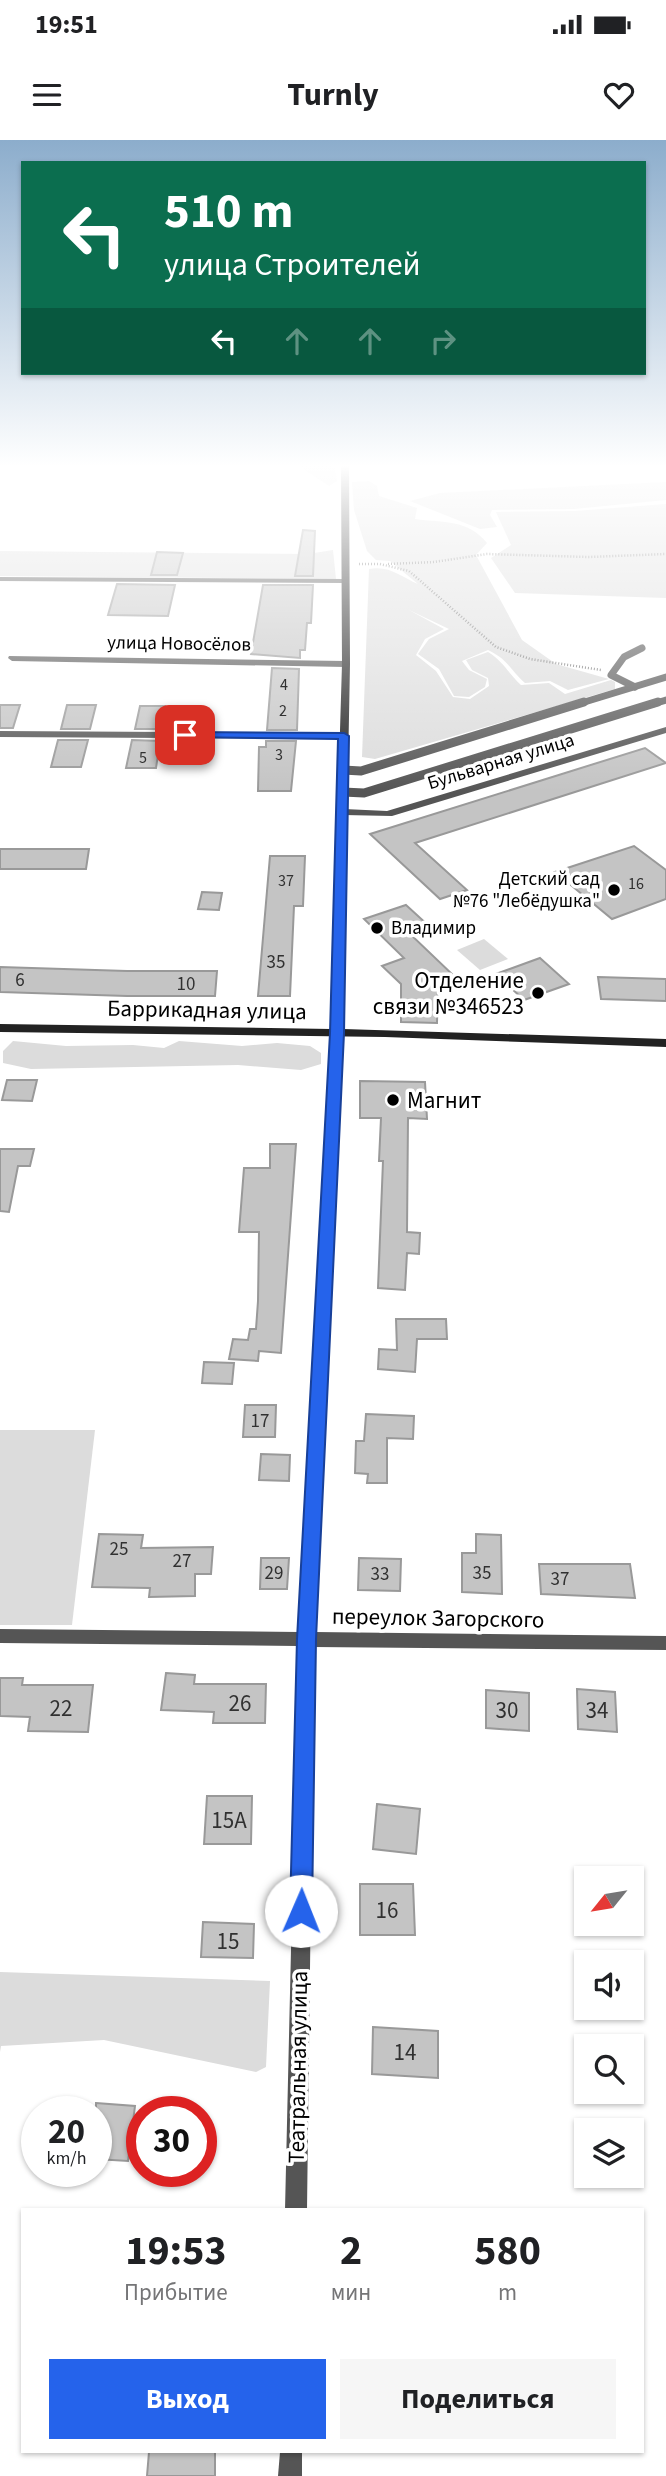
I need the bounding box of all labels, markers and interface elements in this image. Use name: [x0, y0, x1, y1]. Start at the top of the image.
text: 19:51: [35, 6, 98, 43]
text: Turnly: [287, 72, 379, 118]
icon: menu: [28, 76, 66, 114]
icon: heart: [600, 76, 638, 114]
text: 510 m: [164, 177, 293, 247]
icon: left: [49, 189, 140, 280]
text: улица Строителей: [164, 242, 421, 288]
icon: left: [205, 322, 243, 360]
icon: ahead: [278, 322, 316, 360]
icon: ahead: [351, 322, 389, 360]
icon: right: [424, 322, 462, 360]
street label: улица Новосёлов: [107, 629, 251, 659]
house number: 4: [280, 674, 288, 696]
house number: 2: [279, 700, 287, 722]
pin: [155, 705, 215, 765]
icon: arrive: [166, 716, 204, 754]
street label: Бульварная улица: [424, 727, 578, 797]
house number: 3: [275, 744, 283, 766]
house number: 5: [139, 747, 147, 769]
place label: Детский сад №76 "Лебёдушка": [453, 866, 600, 915]
house number: 37: [278, 870, 294, 892]
house number: 16: [628, 873, 644, 895]
marker: Детский сад №76 "Лебёдушка": [606, 882, 622, 898]
place label: Владимир: [391, 915, 476, 942]
marker: Владимир: [369, 920, 385, 936]
house number: 35: [267, 949, 285, 976]
place label: Отделение связи №346523: [373, 964, 524, 1023]
house number: 6: [15, 967, 25, 994]
house number: 10: [177, 971, 195, 998]
marker: Отделение связи №346523: [530, 985, 546, 1001]
street label: Баррикадная улица: [107, 992, 307, 1028]
place label: Магнит: [407, 1084, 481, 1117]
marker: Магнит: [385, 1092, 401, 1108]
house number: 17: [251, 1408, 269, 1435]
house number: 25: [110, 1536, 128, 1563]
house number: 27: [173, 1548, 191, 1575]
house number: 29: [265, 1560, 283, 1587]
house number: 35: [473, 1560, 491, 1587]
house number: 33: [371, 1561, 389, 1588]
house number: 37: [551, 1566, 569, 1593]
street label: переулок Загорского: [331, 1600, 545, 1636]
house number: 26: [229, 1687, 251, 1720]
house number: 22: [50, 1692, 72, 1725]
house number: 30: [496, 1694, 518, 1727]
house number: 34: [586, 1694, 608, 1727]
house number: 15А: [211, 1804, 247, 1837]
north arrow: [574, 1866, 644, 1936]
map controls: [574, 1866, 644, 2188]
position arrow: [264, 1874, 338, 1948]
house number: 16: [376, 1894, 398, 1927]
house number: 15: [217, 1925, 239, 1958]
button: sound: [574, 1950, 644, 2020]
street label: Театральная улица: [280, 1970, 316, 2164]
button: search: [574, 2034, 644, 2104]
house number: 14: [394, 2036, 416, 2069]
speed limit sign: 30: [126, 2096, 217, 2187]
text: 20: [48, 2107, 85, 2157]
button: layers: [574, 2118, 644, 2188]
text: km/h: [47, 2146, 86, 2171]
text: 19:53: [125, 2221, 227, 2281]
text: 2: [340, 2221, 362, 2281]
text: 580: [474, 2221, 541, 2281]
text: Прибытие: [124, 2276, 228, 2309]
text: мин: [331, 2276, 371, 2309]
text: m: [498, 2276, 517, 2309]
button: Выход: [49, 2359, 326, 2439]
button: Поделиться: [340, 2359, 616, 2439]

